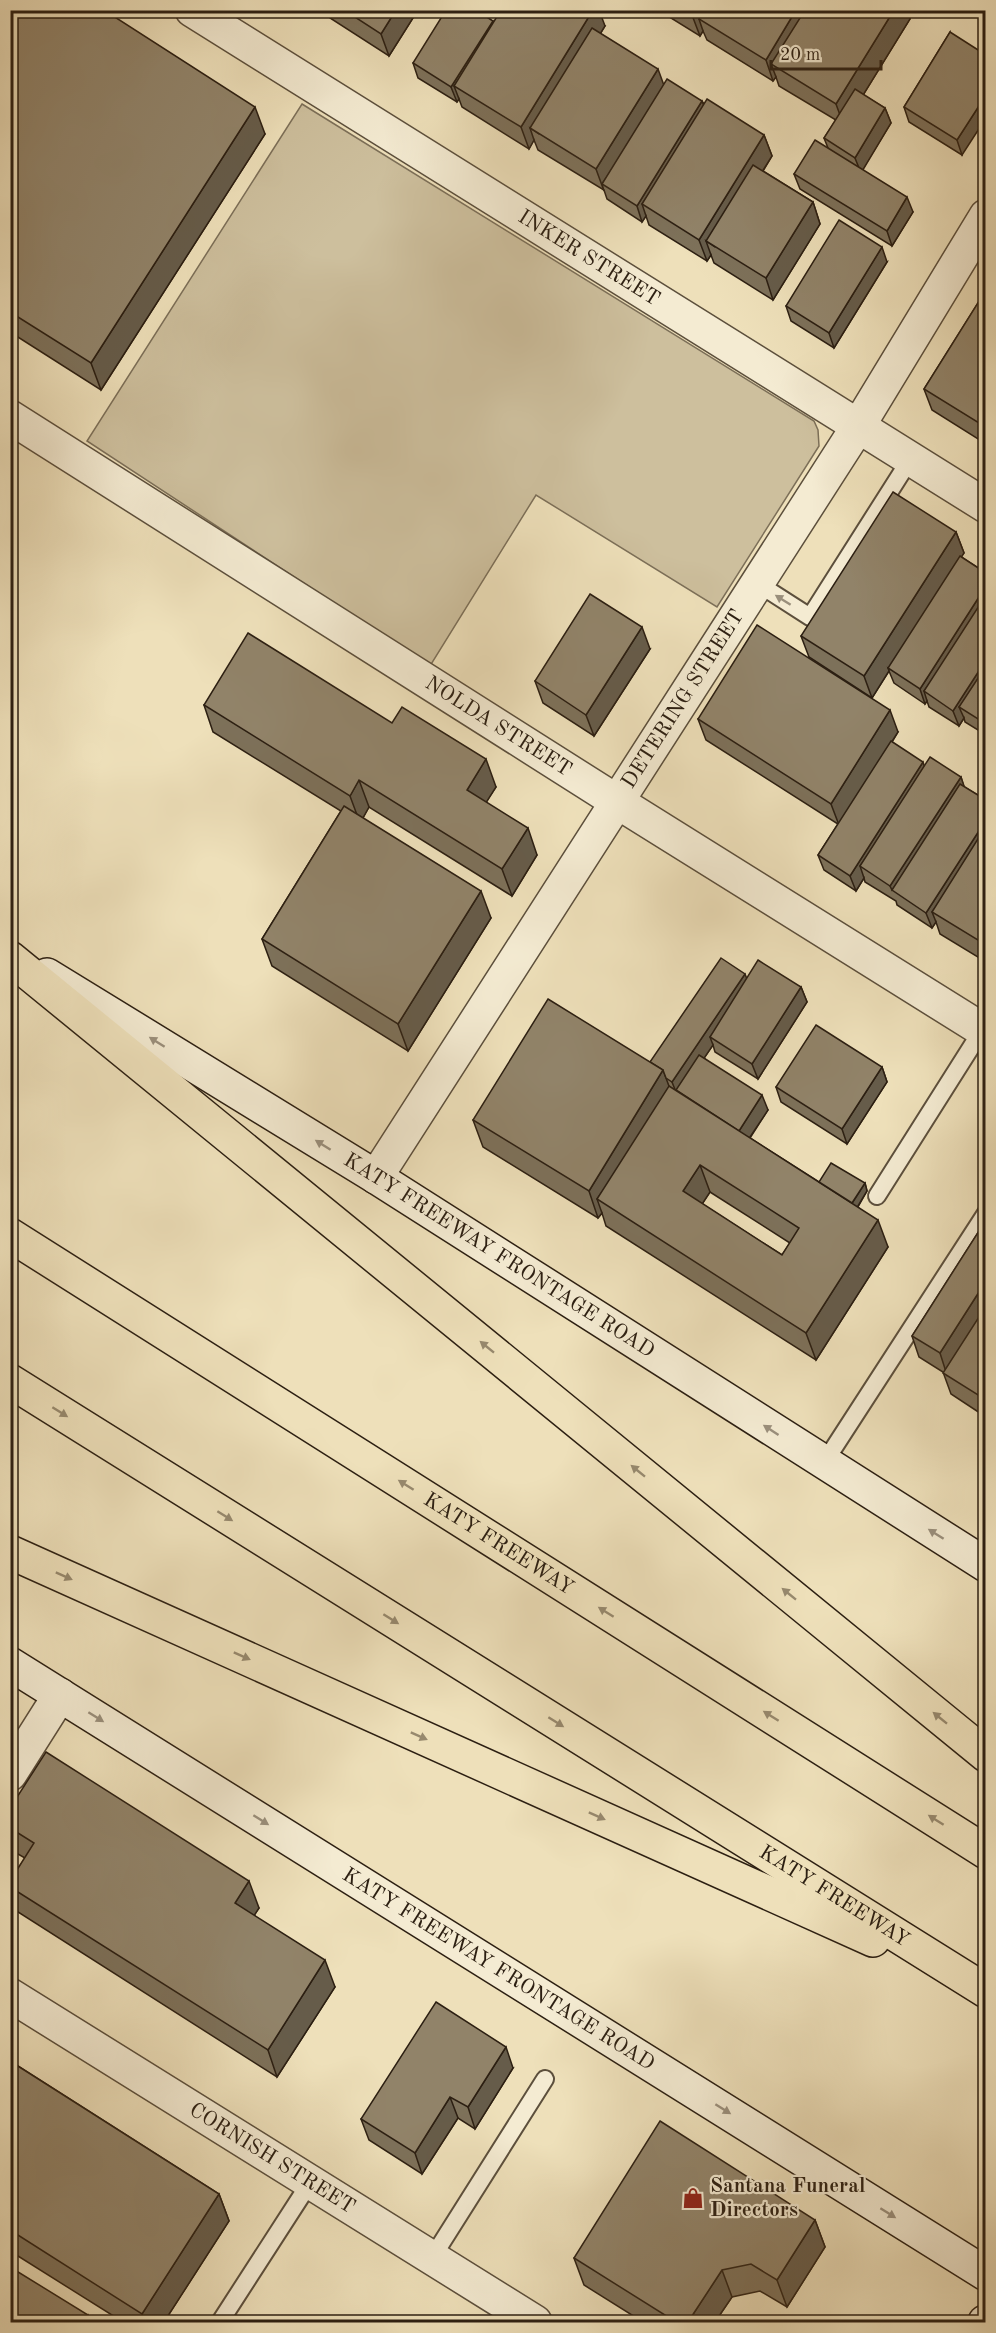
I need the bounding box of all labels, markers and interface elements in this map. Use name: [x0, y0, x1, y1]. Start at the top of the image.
scale bar: [771, 33, 880, 71]
text: 20 m: [780, 46, 820, 64]
street label: INKER STREET: [514, 206, 664, 310]
one-way arrow: [776, 594, 792, 606]
street label: DETERING STREET: [618, 606, 748, 792]
street label: NOLDA STREET: [421, 672, 575, 780]
one-way arrow: [149, 1037, 165, 1048]
one-way arrow: [315, 1139, 331, 1150]
street label: KATY FREEWAY FRONTAGE ROAD: [340, 1149, 658, 1362]
one-way arrow: [479, 1341, 495, 1354]
one-way arrow: [52, 1407, 68, 1418]
one-way arrow: [763, 1424, 779, 1435]
one-way arrow: [630, 1464, 646, 1477]
one-way arrow: [398, 1480, 414, 1491]
street label: KATY FREEWAY: [420, 1489, 577, 1599]
one-way arrow: [217, 1510, 234, 1521]
one-way arrow: [928, 1529, 944, 1540]
one-way arrow: [55, 1571, 73, 1581]
one-way arrow: [781, 1588, 797, 1601]
one-way arrow: [599, 1606, 615, 1618]
one-way arrow: [383, 1614, 399, 1625]
one-way arrow: [233, 1651, 251, 1661]
one-way arrow: [88, 1711, 104, 1722]
one-way arrow: [763, 1711, 779, 1722]
one-way arrow: [932, 1711, 948, 1724]
one-way arrow: [548, 1717, 564, 1728]
one-way arrow: [411, 1731, 429, 1741]
one-way arrow: [589, 1811, 607, 1821]
one-way arrow: [253, 1815, 269, 1826]
one-way arrow: [928, 1815, 944, 1826]
street label: KATY FREEWAY: [755, 1841, 913, 1951]
street label: KATY FREEWAY FRONTAGE ROAD: [339, 1864, 658, 2075]
street label: CORNISH STREET: [186, 2099, 359, 2218]
one-way arrow: [715, 2103, 731, 2114]
place label: Santana Funeral Directors: [710, 2176, 865, 2221]
shop icon: Santana Funeral Directors: [681, 2186, 705, 2210]
one-way arrow: [880, 2208, 896, 2219]

